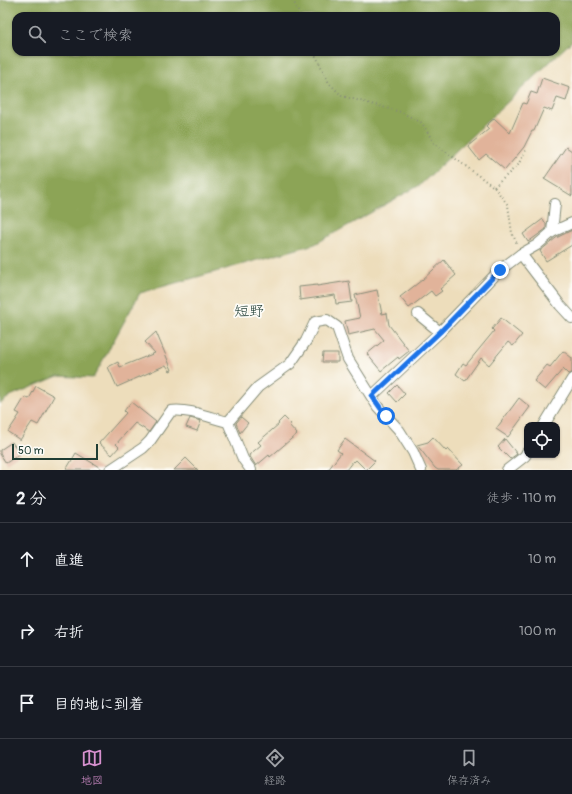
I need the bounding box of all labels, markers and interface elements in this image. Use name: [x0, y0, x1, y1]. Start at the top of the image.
search box: [12, 12, 560, 56]
icon: search: [26, 23, 48, 45]
text: ここで検索: [58, 26, 133, 45]
route end: [491, 261, 509, 279]
district label: 短野: [234, 302, 264, 321]
route start: [377, 407, 395, 425]
map controls: [524, 422, 560, 458]
button: locate: [524, 422, 560, 458]
scale bar: [12, 442, 98, 461]
text: 50 m: [18, 444, 44, 457]
text: 2 分: [16, 488, 46, 509]
text: 徒歩 · 110 m: [487, 490, 556, 506]
icon: ahead: [16, 548, 38, 570]
text: 直進: [54, 551, 84, 570]
text: 10 m: [528, 551, 556, 567]
icon: right: [16, 620, 38, 642]
text: 右折: [54, 623, 84, 642]
text: 100 m: [519, 623, 556, 639]
icon: arrive: [16, 692, 38, 714]
text: 目的地に到着: [54, 695, 144, 714]
tab: 地図: [81, 747, 103, 787]
tab: 経路: [264, 747, 286, 787]
tab: 保存済み: [447, 747, 491, 787]

